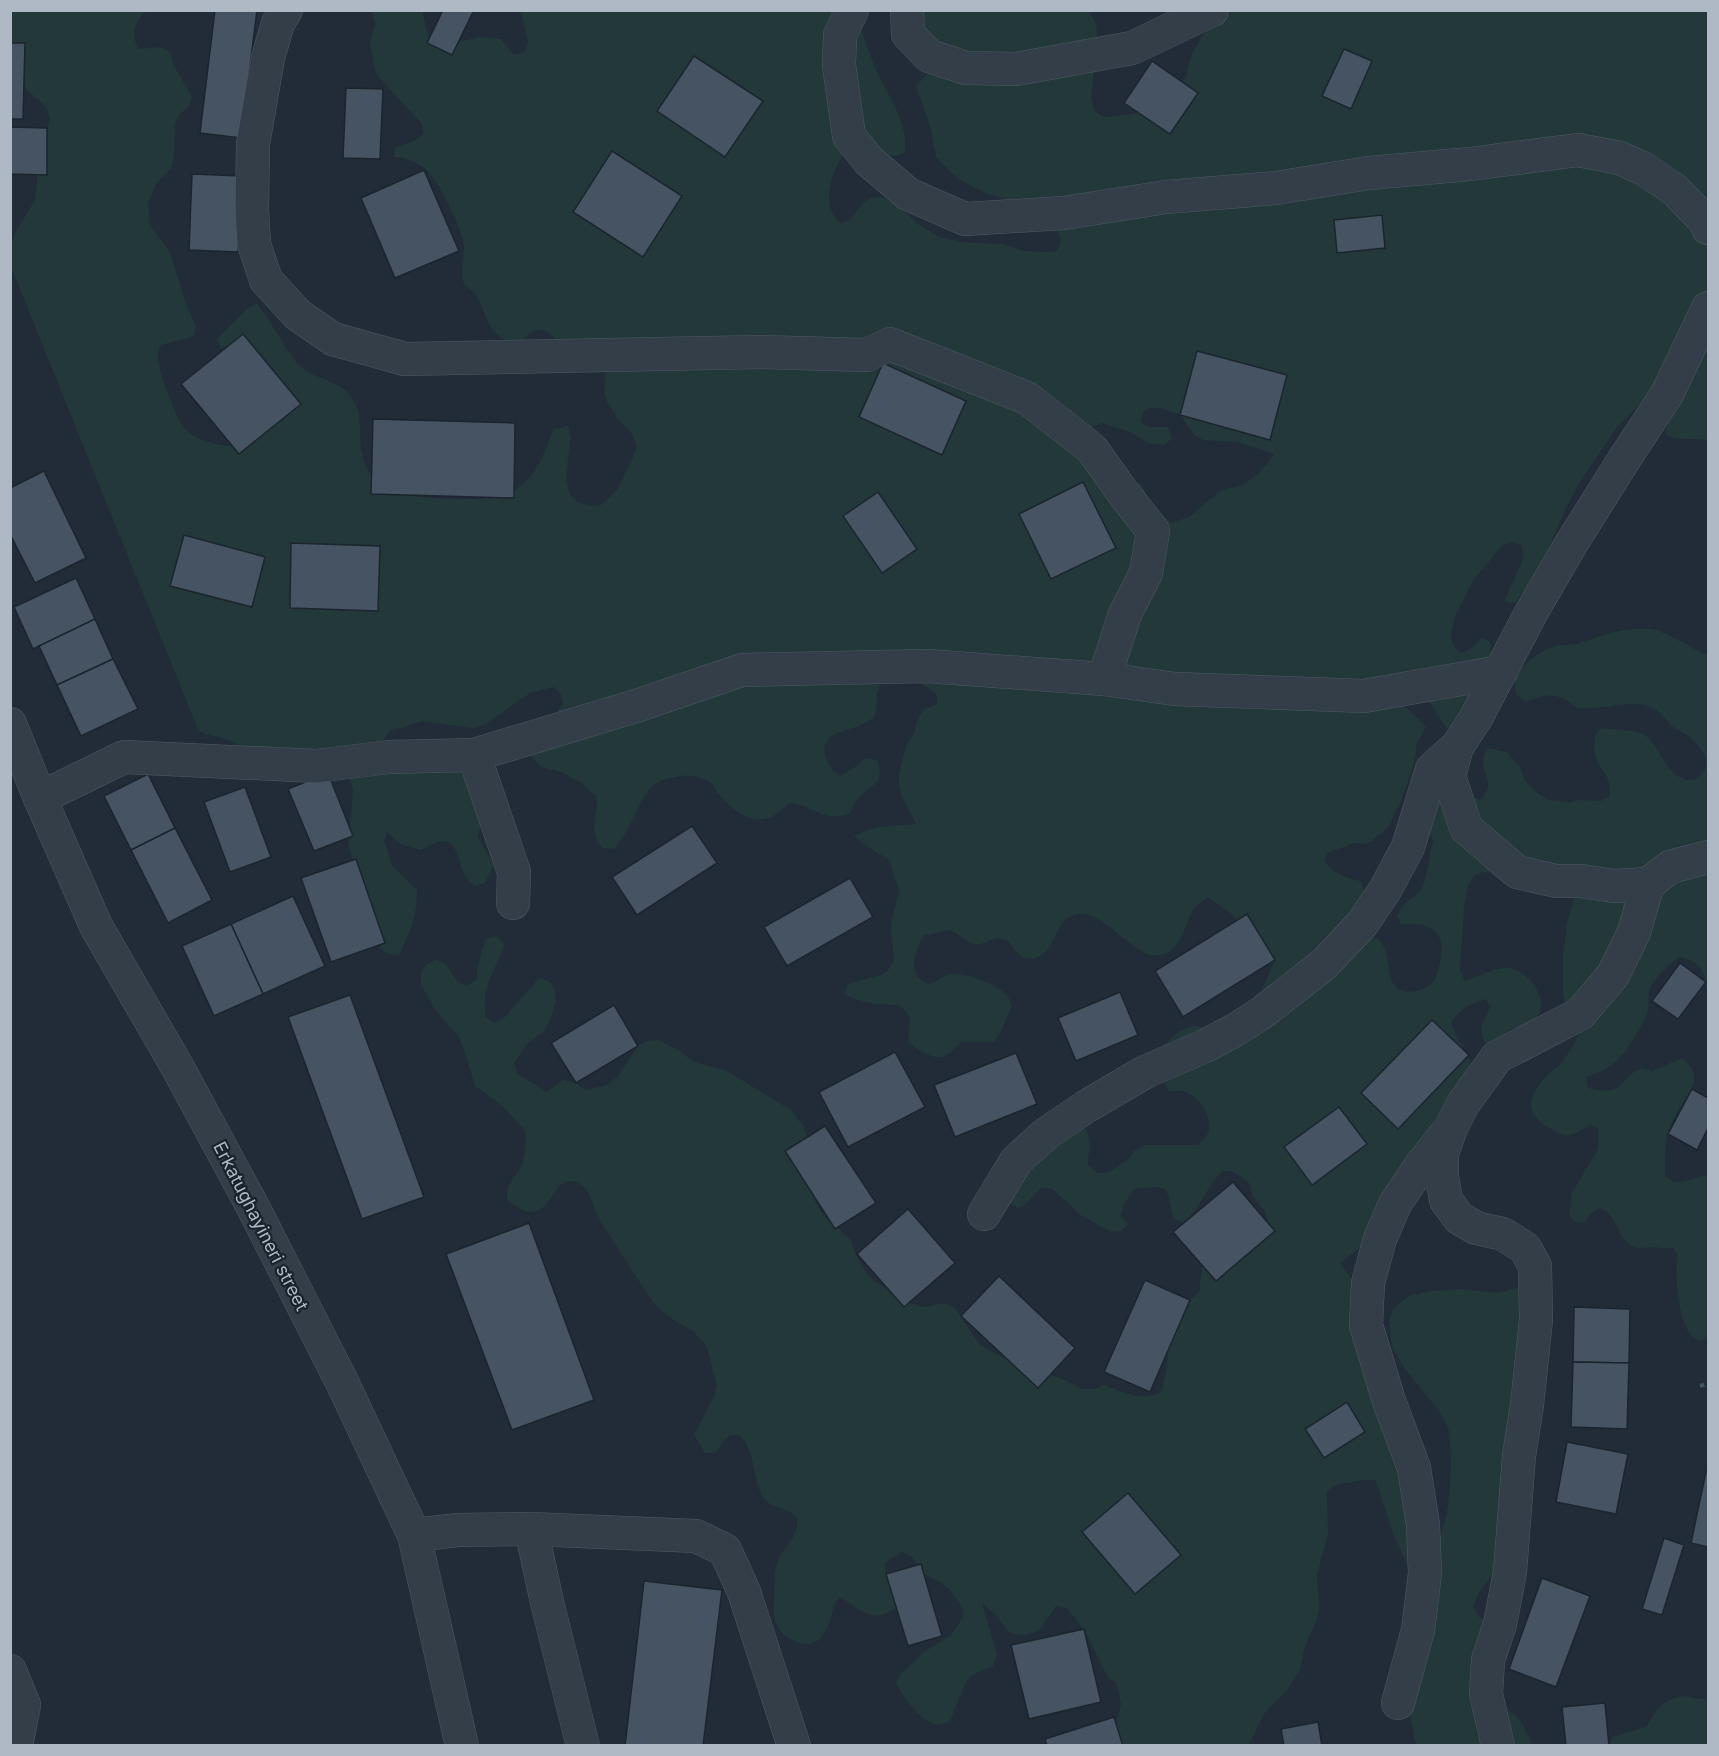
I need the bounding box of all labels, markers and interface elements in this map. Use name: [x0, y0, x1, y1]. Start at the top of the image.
street label: Erkatughayineri street: [209, 1138, 313, 1314]

